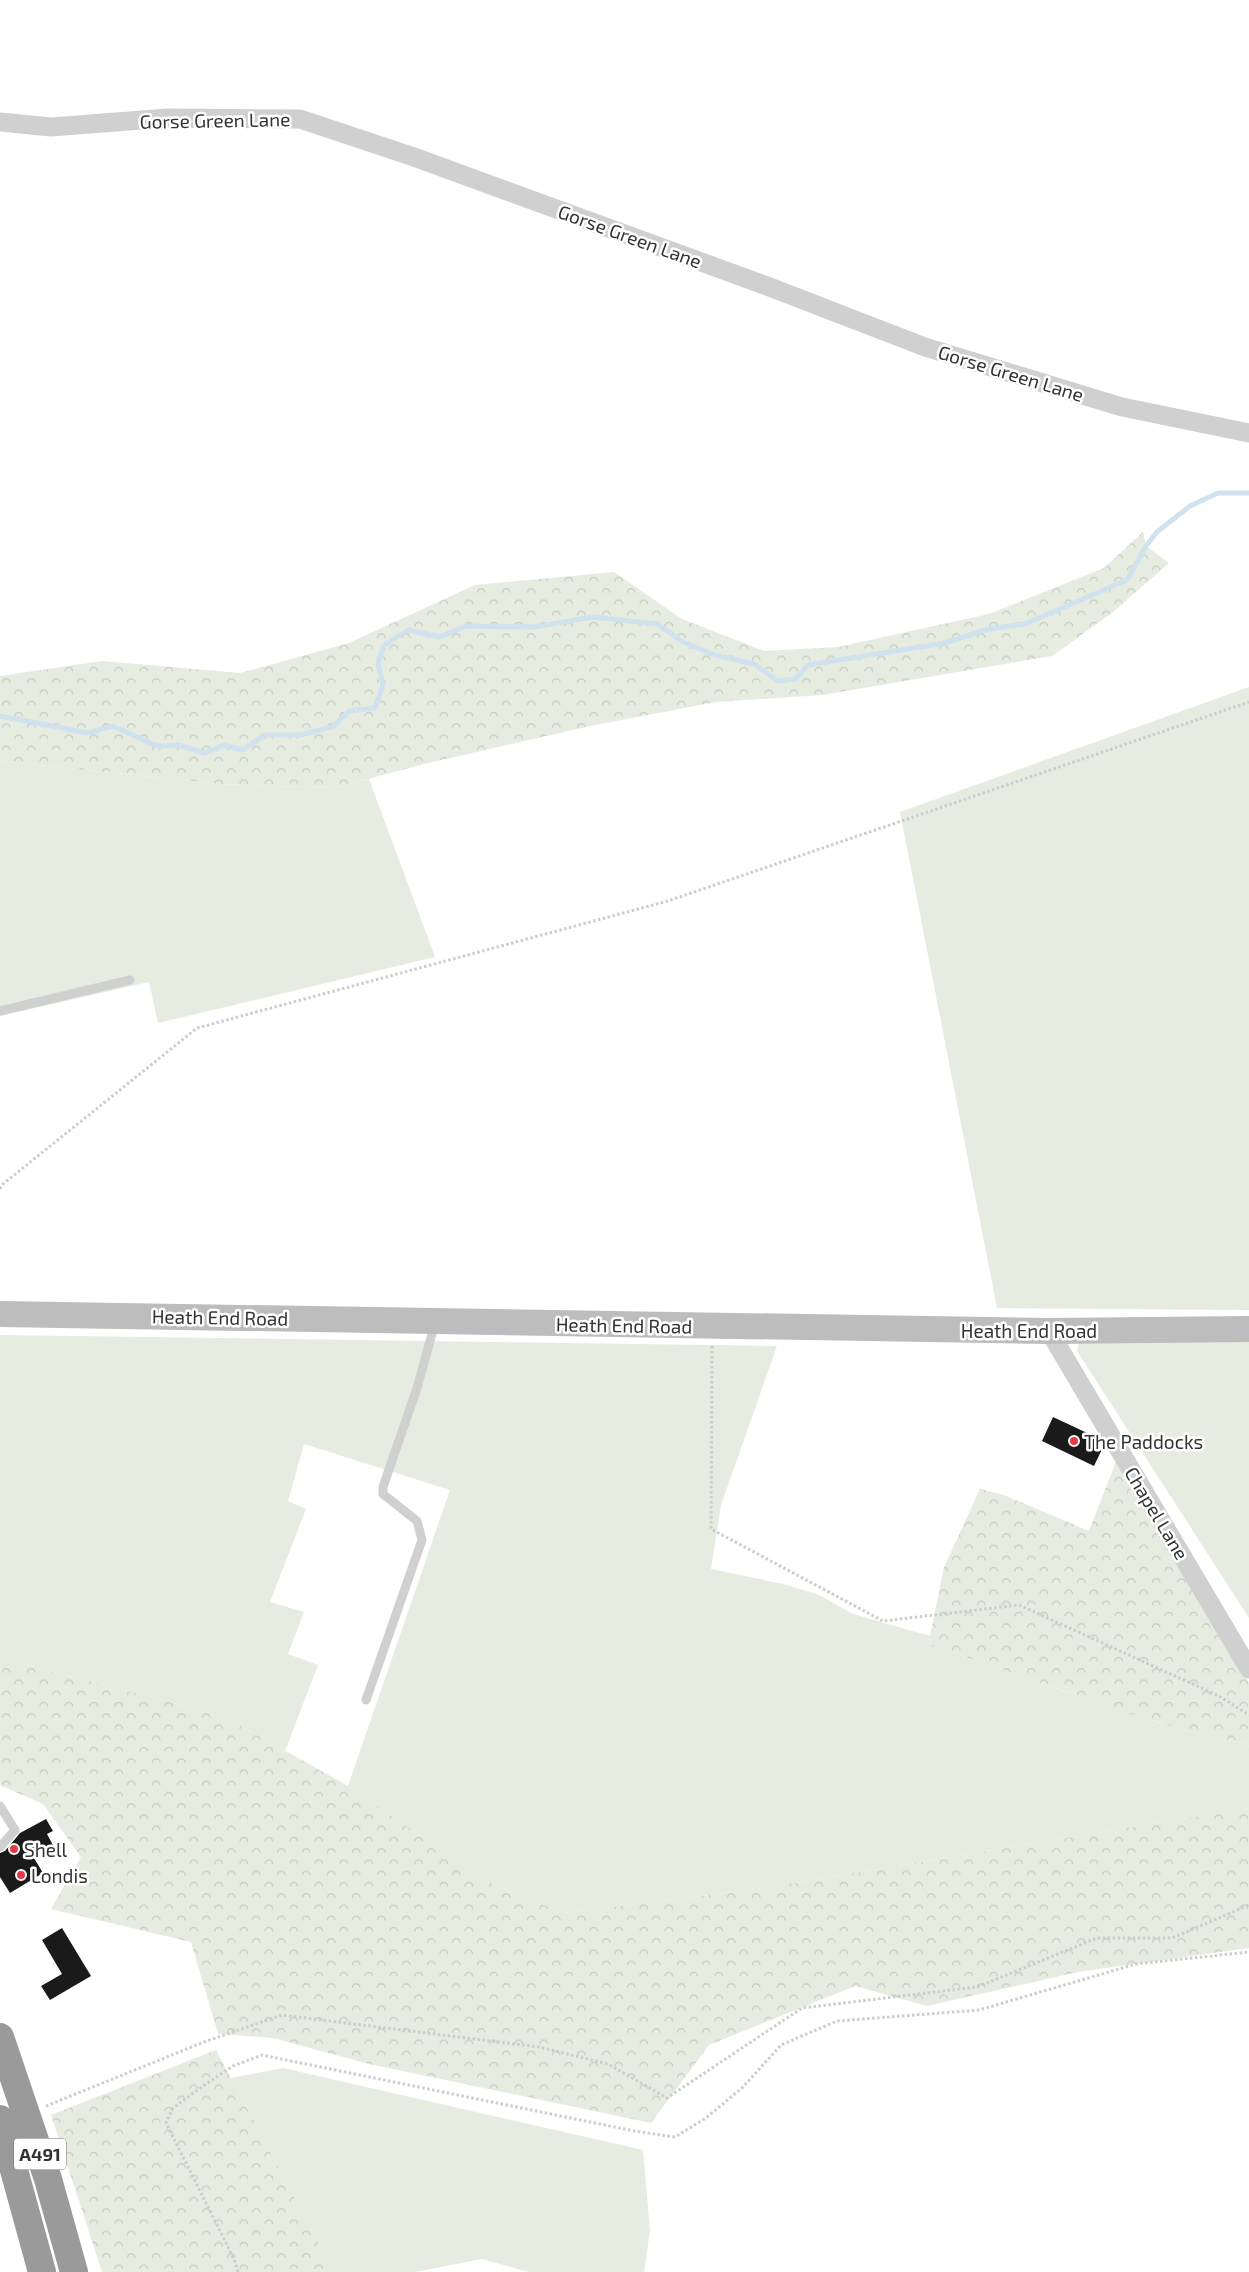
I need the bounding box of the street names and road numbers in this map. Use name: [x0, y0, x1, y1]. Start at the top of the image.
street label: Gorse Green Lane: [139, 107, 291, 133]
street label: Gorse Green Lane: [555, 199, 705, 273]
street label: Gorse Green Lane: [935, 340, 1087, 406]
street label: Heath End Road: [152, 1304, 288, 1330]
street label: Heath End Road: [556, 1312, 692, 1338]
street label: Heath End Road: [961, 1319, 1097, 1342]
street label: Chapel Lane: [1120, 1462, 1194, 1564]
road number: A491: [14, 2138, 66, 2170]

